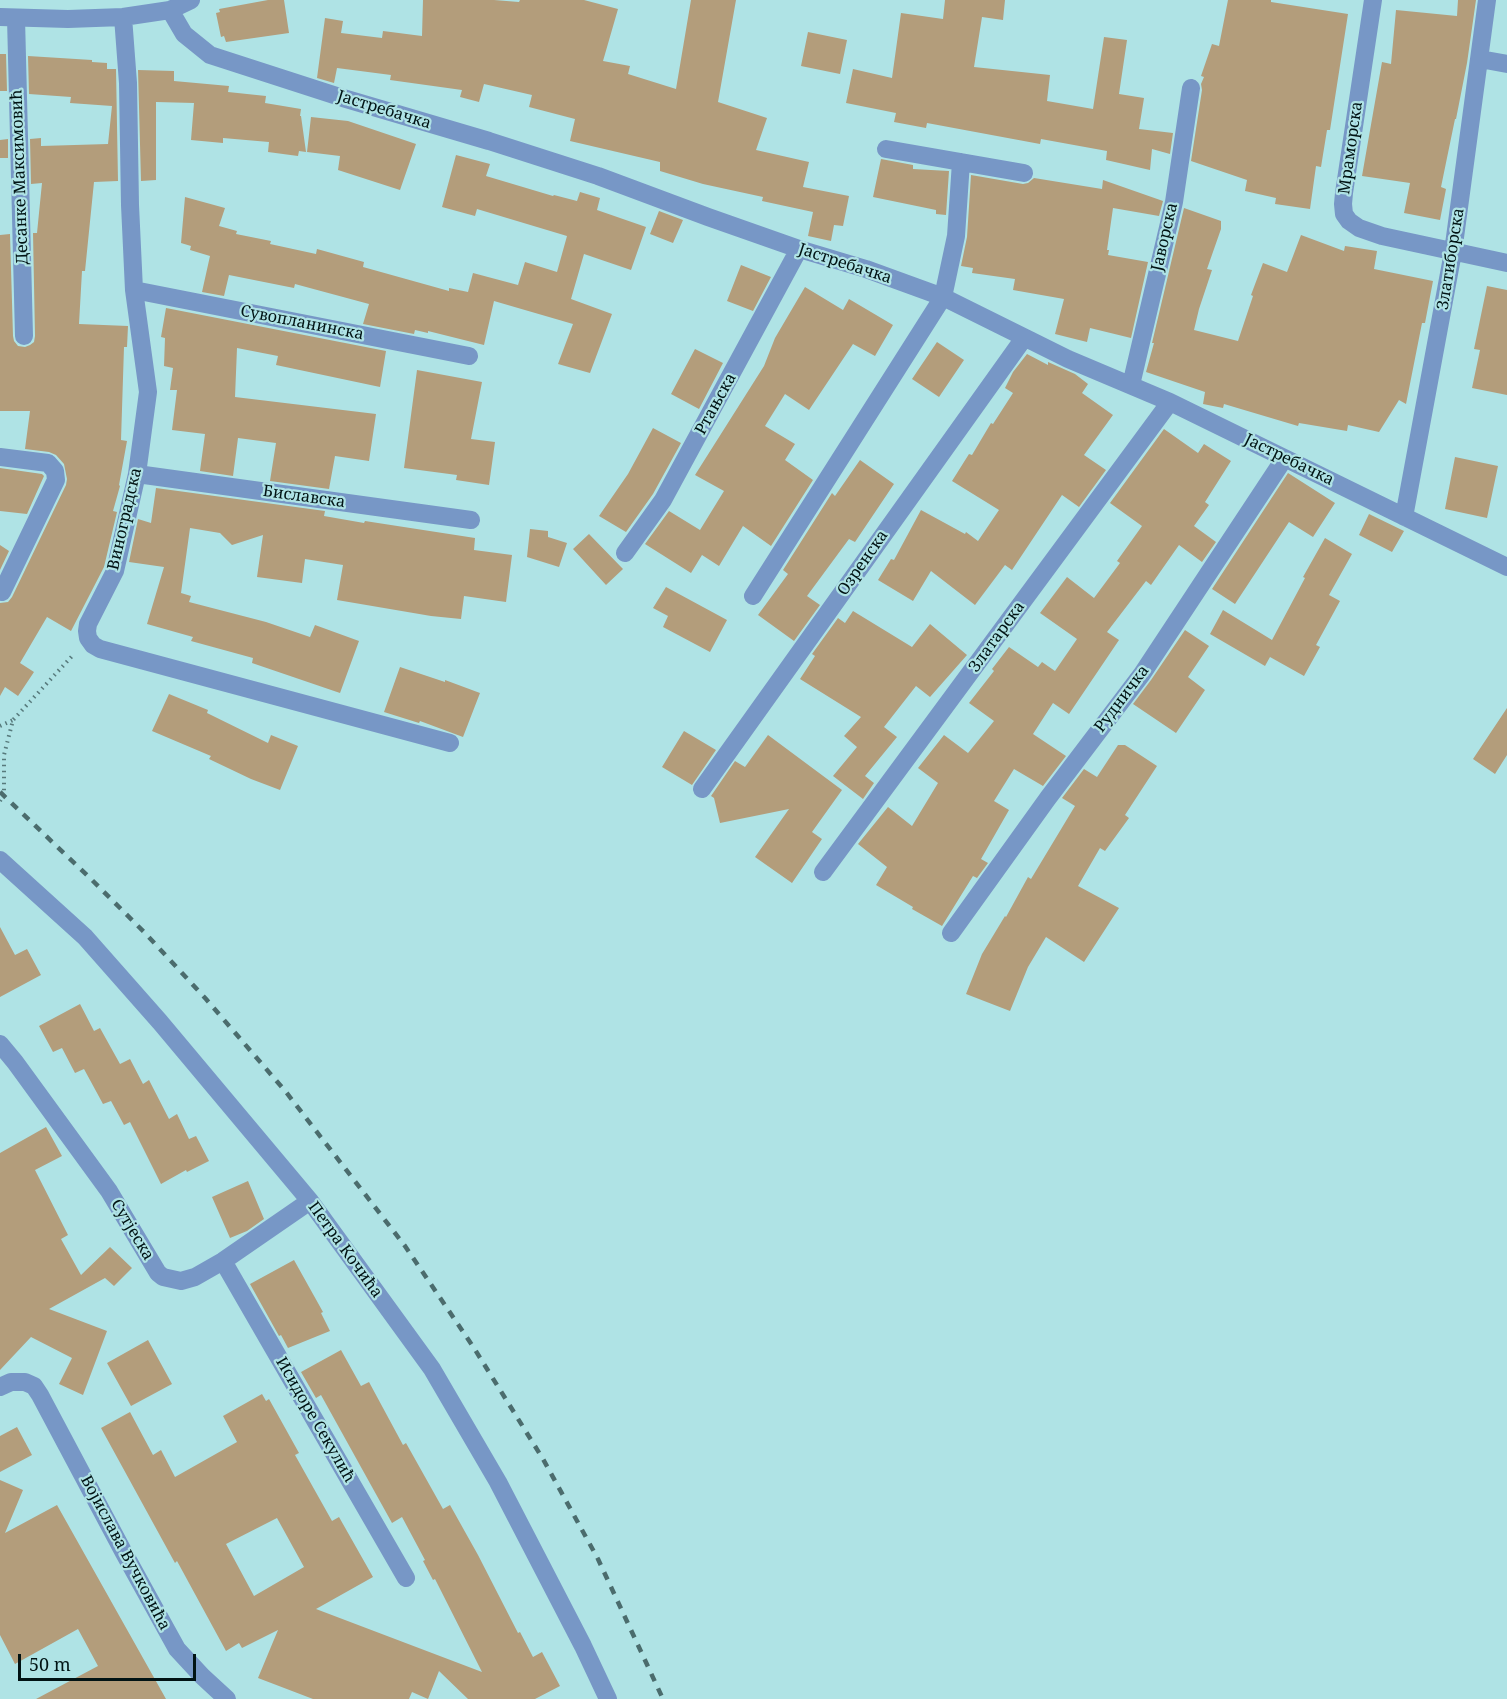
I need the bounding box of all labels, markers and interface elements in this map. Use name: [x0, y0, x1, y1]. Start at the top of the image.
street label: Јастребачка: [335, 87, 433, 133]
street label: Десанке Максимовић: [7, 89, 33, 265]
street label: Мраморска: [1335, 100, 1367, 196]
street label: Јаворска: [1148, 201, 1182, 273]
street label: Златиборска: [1433, 207, 1469, 311]
street label: Јастребачка: [796, 240, 894, 288]
street label: Сувопланинска: [239, 302, 365, 344]
street label: Ртањска: [691, 370, 741, 438]
street label: Јастребачка: [1241, 430, 1337, 490]
street label: Виноградска: [104, 466, 146, 572]
street label: Биславска: [262, 482, 346, 512]
street label: Озренска: [834, 527, 892, 599]
street label: Златарска: [965, 598, 1029, 676]
street label: Рудничка: [1091, 662, 1153, 736]
street label: Сутјеска: [106, 1196, 158, 1264]
street label: Петра Кочића: [304, 1198, 386, 1302]
street label: Исидоре Секулић: [271, 1354, 359, 1486]
street label: Војислава Вучковића: [76, 1472, 174, 1634]
scale bar: [21, 1642, 200, 1680]
text: 50 m: [29, 1652, 71, 1676]

